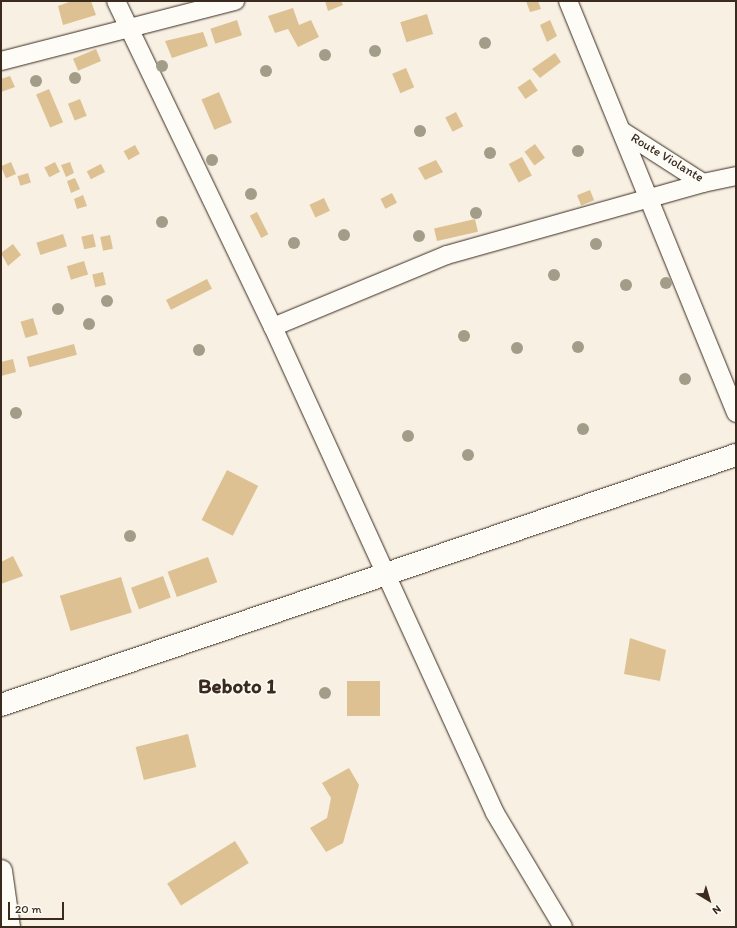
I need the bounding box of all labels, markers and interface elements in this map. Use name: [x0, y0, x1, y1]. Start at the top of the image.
street label: Route Violante: [628, 130, 706, 186]
district label: Beboto 1: [198, 673, 276, 699]
north arrow: [689, 880, 729, 920]
scale bar: [10, 894, 66, 920]
text: 20 m: [15, 902, 42, 916]
text: N: [710, 902, 724, 917]

